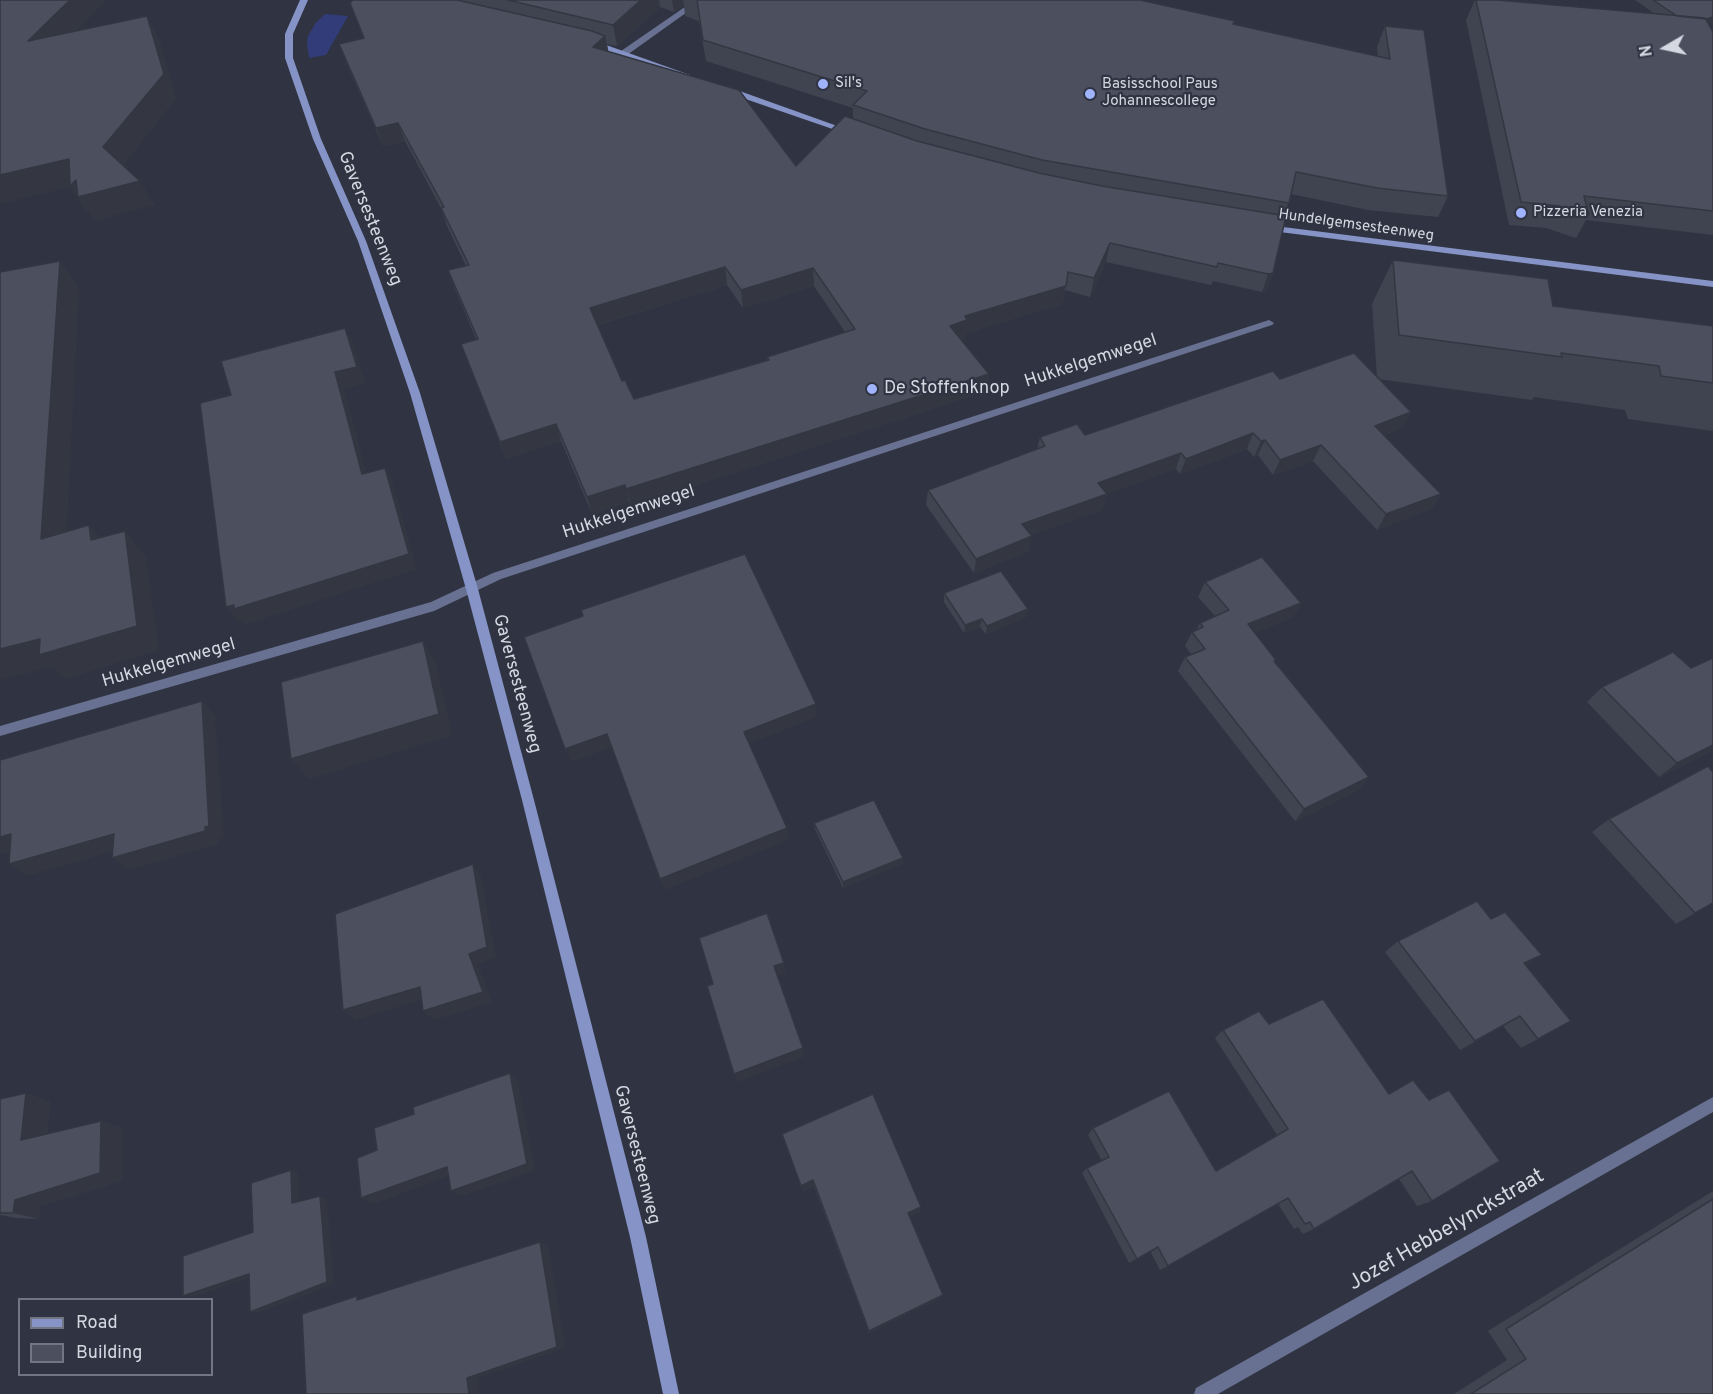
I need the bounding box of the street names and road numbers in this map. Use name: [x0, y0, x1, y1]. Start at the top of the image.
street label: Gaversesteenweg: [332, 149, 406, 289]
street label: Hundelgemsesteenweg: [1277, 206, 1435, 246]
street label: Hukkelgemwegel: [1022, 330, 1160, 394]
street label: Hukkelgemwegel: [560, 481, 698, 545]
street label: Gaversesteenweg: [487, 612, 545, 756]
street label: Hukkelgemwegel: [100, 635, 238, 693]
street label: Gaversesteenweg: [608, 1083, 664, 1227]
street label: Jozef Hebbelynckstraat: [1345, 1165, 1549, 1297]

